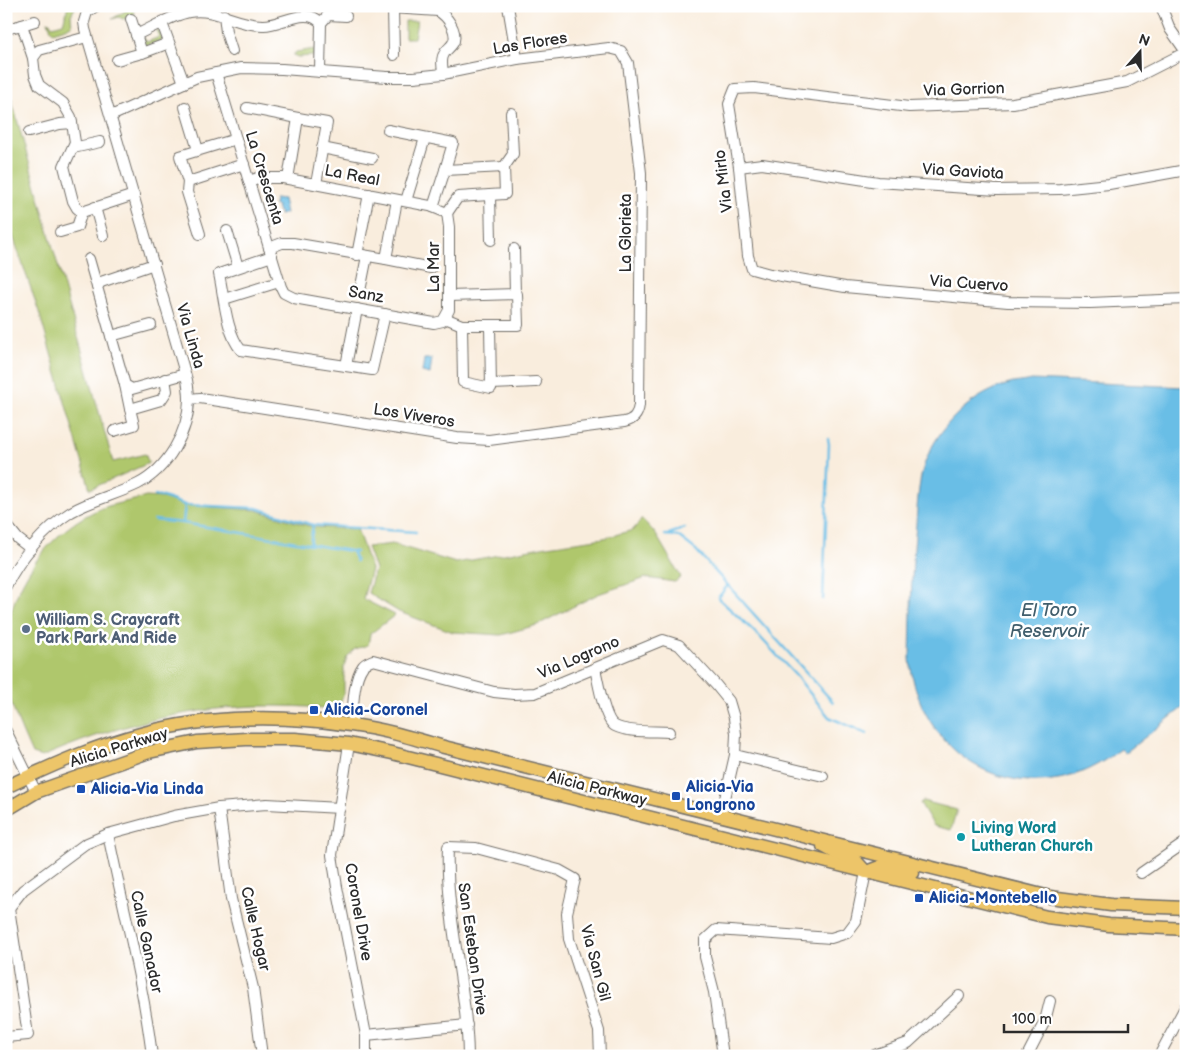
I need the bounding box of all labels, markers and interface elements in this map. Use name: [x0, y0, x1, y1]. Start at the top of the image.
north arrow: [1114, 28, 1164, 78]
street label: Las Flores: [491, 29, 569, 59]
text: N: [1136, 30, 1152, 50]
street label: Via Gorrion: [923, 79, 1005, 101]
street label: La Crescenta: [241, 129, 287, 227]
street label: Via Mirlo: [711, 149, 737, 213]
street label: Via Gaviota: [922, 160, 1004, 184]
street label: La Real: [323, 161, 381, 191]
street label: La Glorieta: [617, 193, 636, 273]
street label: La Mar: [425, 241, 444, 292]
street label: Via Cuervo: [929, 272, 1009, 296]
street label: Sanz: [347, 283, 385, 307]
street label: Via Linda: [172, 301, 208, 371]
street label: Los Viveros: [372, 400, 456, 432]
water label: El Toro Reservoir: [1010, 600, 1090, 642]
place label: William S. Craycraft Park Park And Ride: [36, 611, 180, 648]
marker: William S. Craycraft Park Park And Ride: [20, 623, 32, 635]
street label: Via Logrono: [535, 632, 623, 684]
place label: Alicia-Coronel: [323, 701, 428, 720]
marker: Alicia-Coronel: [308, 704, 320, 716]
street label: Alicia Parkway: [68, 724, 171, 772]
street label: Alicia Parkway: [545, 767, 649, 811]
place label: Alicia-Via Longrono: [685, 778, 755, 815]
place label: Alicia-Via Linda: [90, 780, 204, 799]
marker: Alicia-Via Linda: [75, 783, 87, 795]
marker: Alicia-Via Longrono: [670, 790, 682, 802]
place label: Living Word Lutheran Church: [971, 819, 1093, 856]
marker: Living Word Lutheran Church: [955, 831, 967, 843]
street label: Coronel Drive: [340, 862, 376, 963]
street label: San Esteban Drive: [453, 882, 491, 1017]
street label: Calle Hogar: [236, 885, 274, 973]
street label: Calle Ganador: [126, 889, 166, 995]
place label: Alicia-Montebello: [928, 889, 1057, 908]
marker: Alicia-Montebello: [913, 892, 925, 904]
street label: Via San Gil: [576, 923, 614, 1003]
scale bar: [1004, 1002, 1128, 1034]
text: 100 m: [1012, 1010, 1052, 1029]

